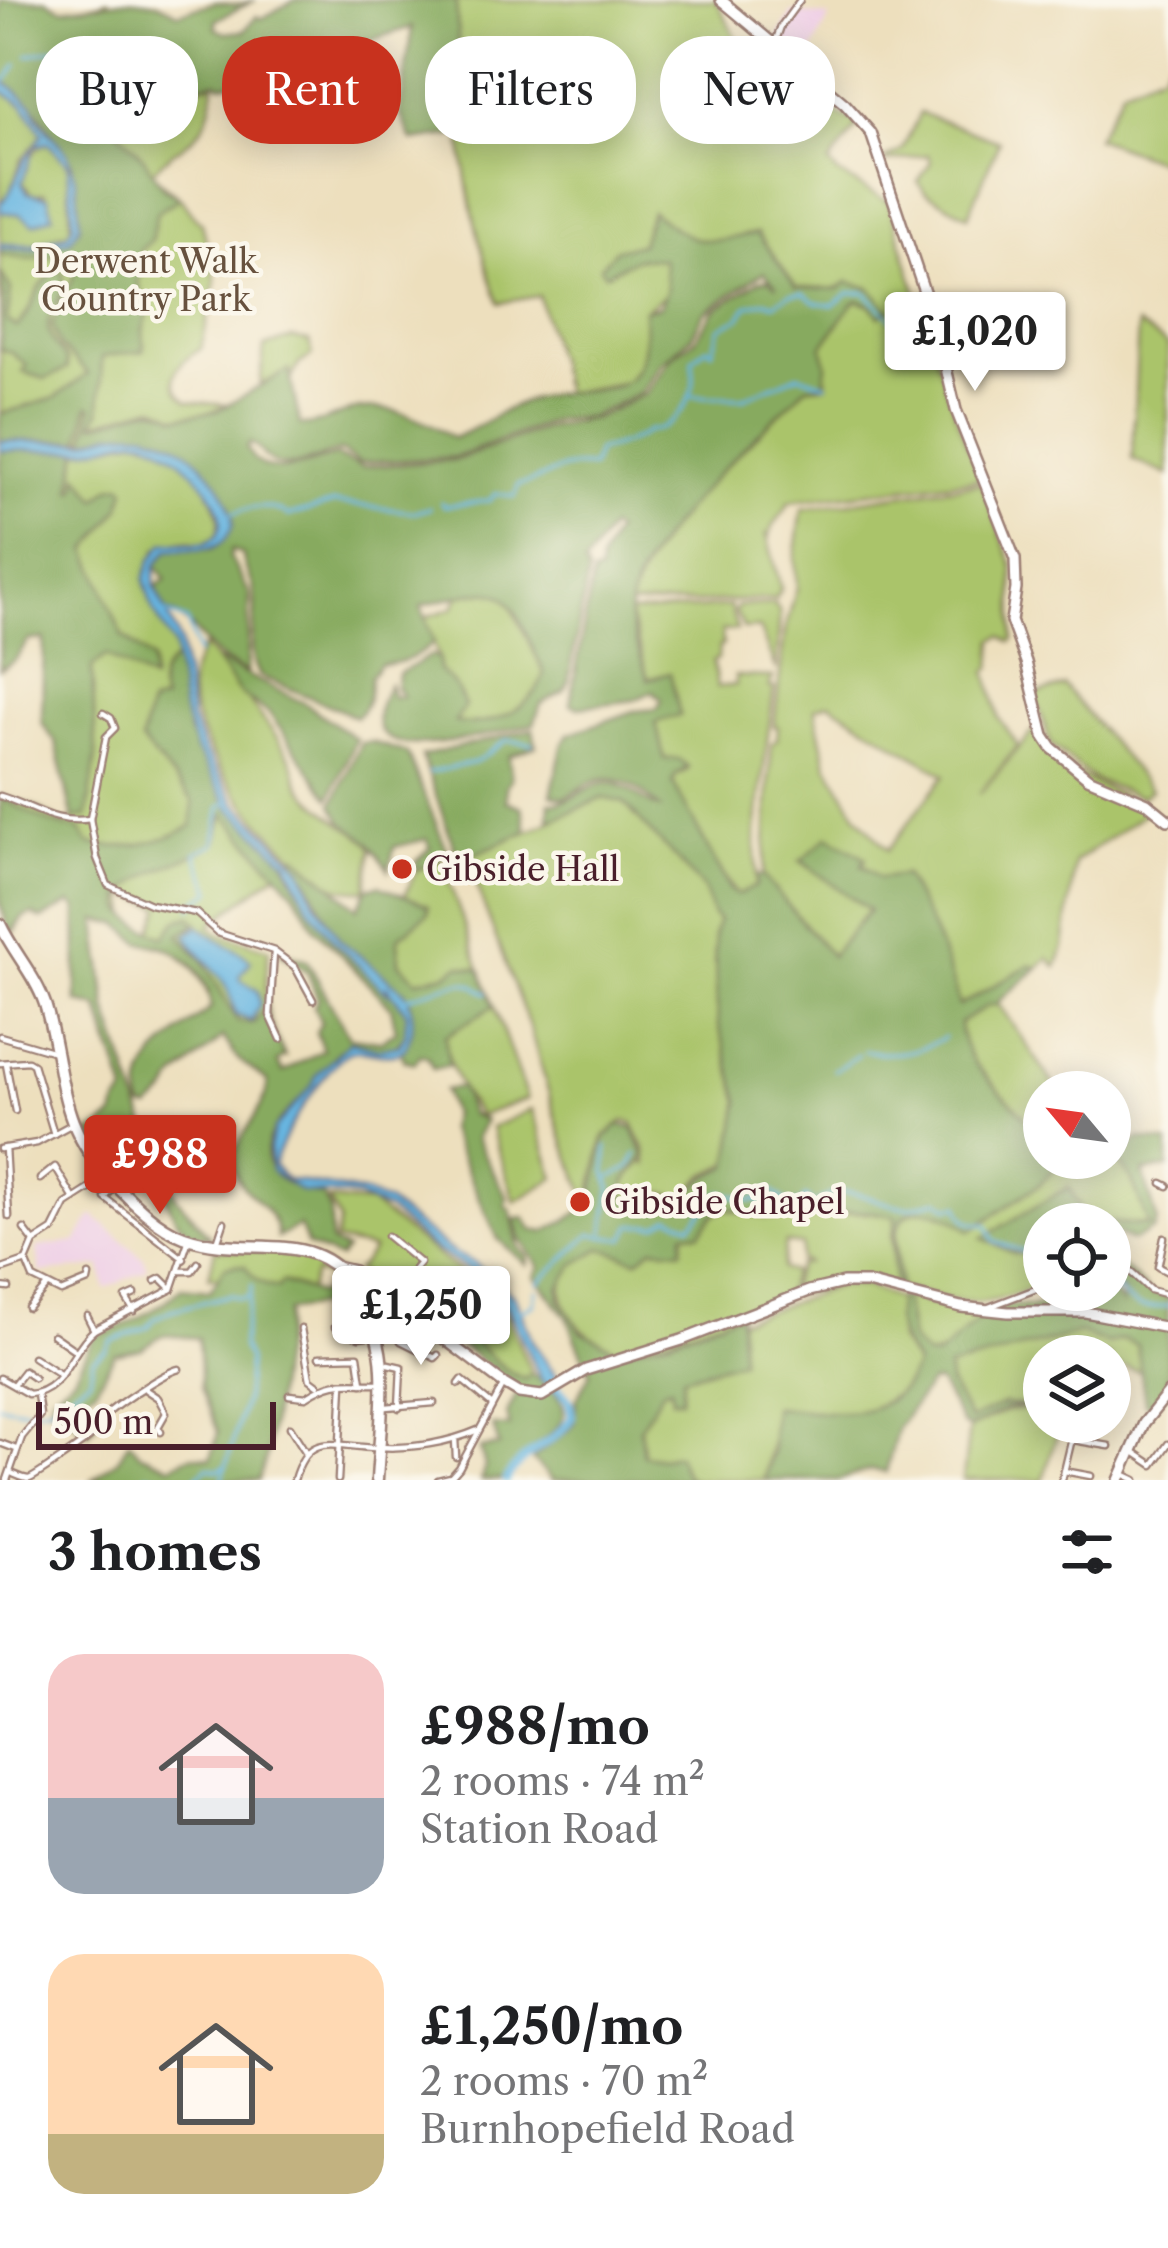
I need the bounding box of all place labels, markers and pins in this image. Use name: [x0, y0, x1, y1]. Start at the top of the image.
pin: £1,020: [877, 292, 1073, 394]
place label: Gibside Hall: [426, 849, 620, 890]
marker: Gibside Hall: [389, 856, 415, 882]
pin: £988: [89, 1115, 231, 1217]
place label: Gibside Chapel: [604, 1182, 845, 1223]
marker: Gibside Chapel: [567, 1189, 593, 1215]
pin: £1,250: [323, 1266, 519, 1368]

